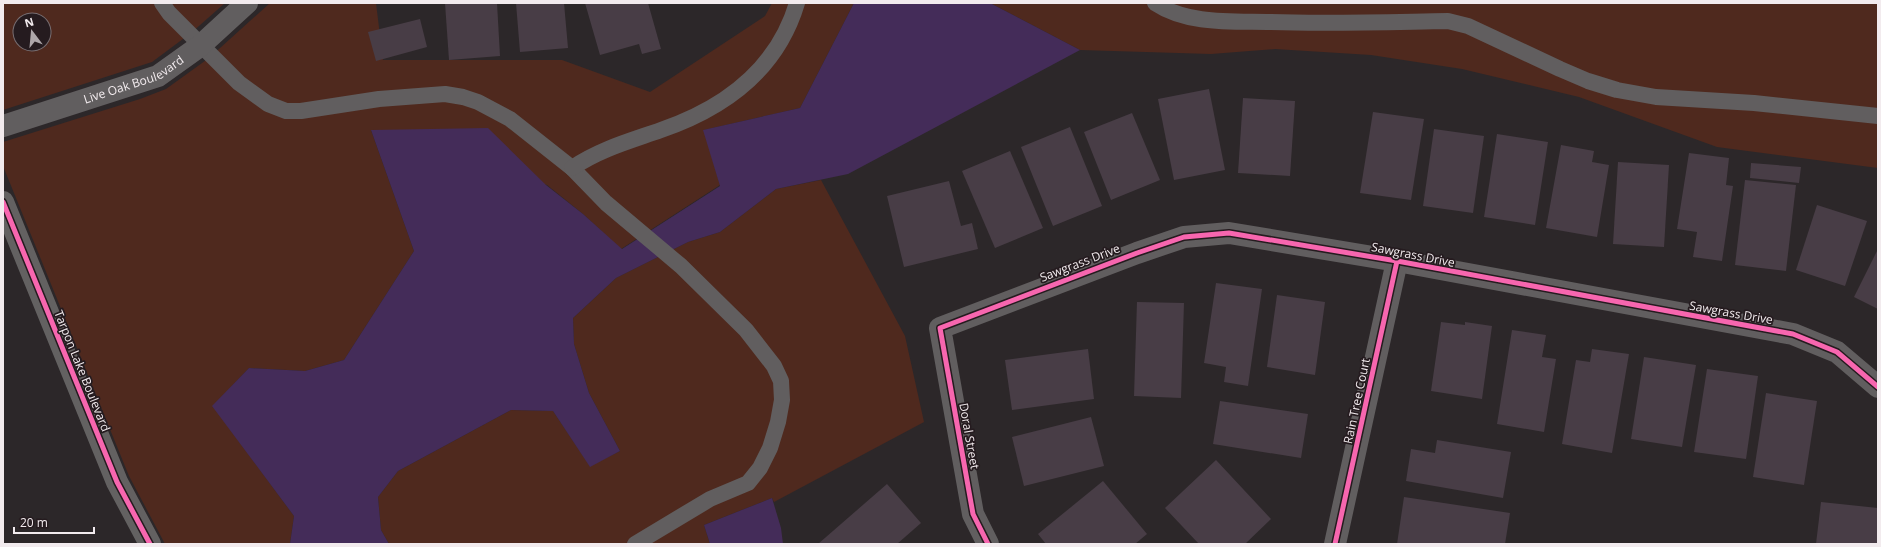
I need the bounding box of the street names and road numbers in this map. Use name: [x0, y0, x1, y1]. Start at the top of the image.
street label: Live Oak Boulevard: [81, 51, 187, 107]
street label: Sawgrass Drive: [1370, 238, 1456, 271]
street label: Sawgrass Drive: [1037, 239, 1123, 286]
street label: Sawgrass Drive: [1688, 297, 1774, 328]
street label: Tarpon Lake Boulevard: [50, 308, 115, 434]
street label: Rain Tree Court: [1339, 357, 1374, 445]
street label: Doral Street: [955, 401, 984, 470]

